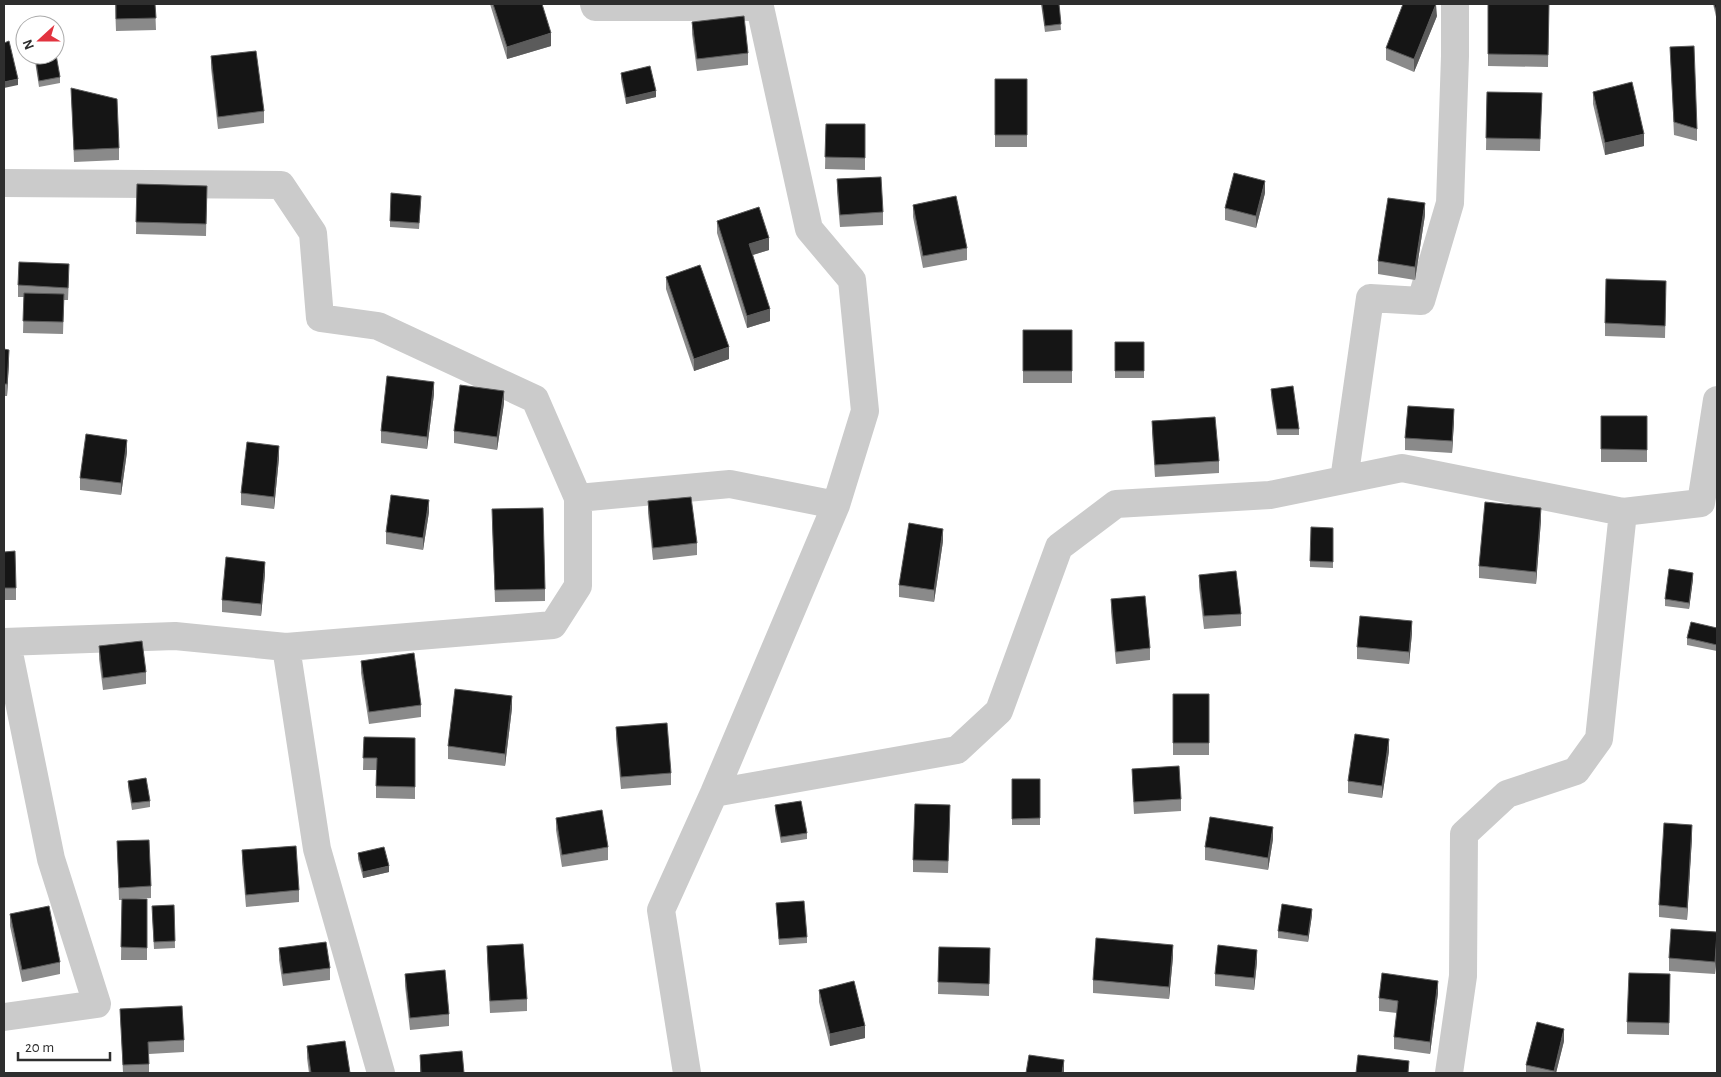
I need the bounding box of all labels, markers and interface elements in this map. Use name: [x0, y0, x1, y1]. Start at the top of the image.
north arrow: [15, 15, 65, 65]
text: N: [21, 37, 37, 51]
scale bar: [18, 1030, 110, 1062]
text: 20 m: [25, 1040, 54, 1055]

